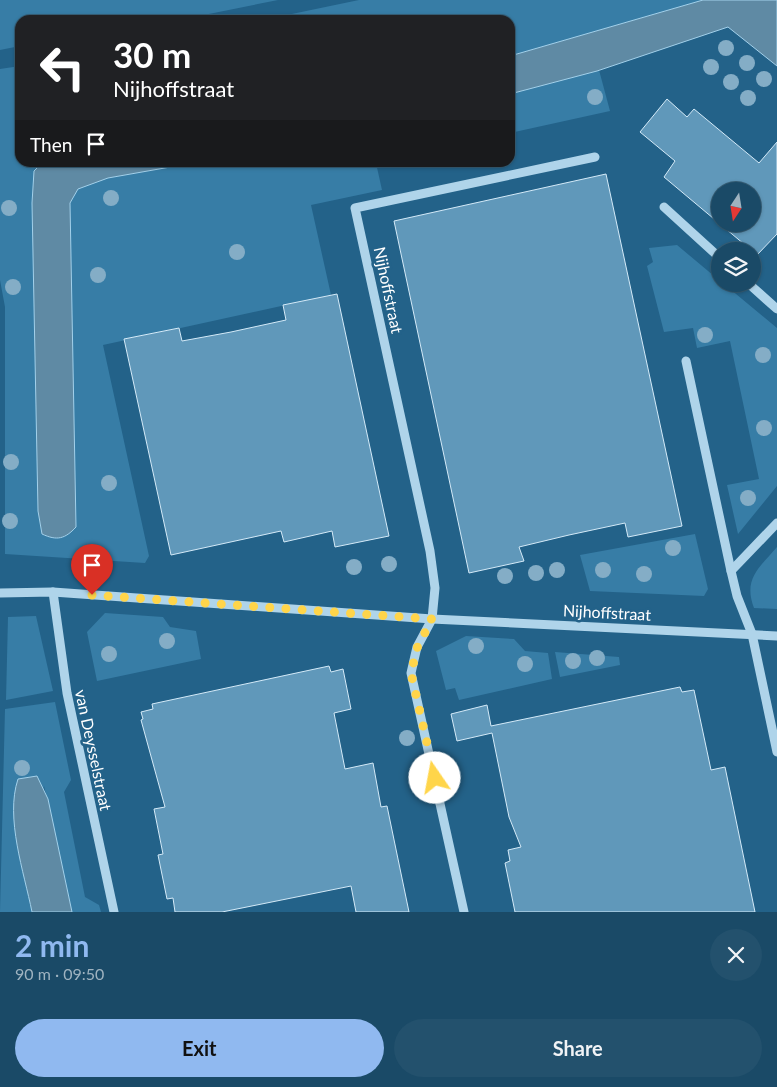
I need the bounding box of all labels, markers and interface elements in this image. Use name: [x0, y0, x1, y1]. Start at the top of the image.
text: 30 m: [113, 33, 191, 75]
icon: left: [30, 35, 95, 100]
text: Nijhoffstraat: [113, 75, 234, 102]
icon: arrive: [82, 130, 110, 158]
text: Then: [30, 133, 72, 156]
north arrow: [711, 182, 761, 232]
map controls: [711, 182, 761, 292]
button: layers: [711, 242, 761, 292]
street label: Nijhoffstraat: [371, 245, 408, 335]
pin: [71, 544, 113, 595]
icon: arrive: [78, 551, 106, 579]
street label: Nijhoffstraat: [562, 600, 652, 624]
street label: van Deysselstraat: [72, 688, 116, 813]
position arrow: [408, 751, 460, 803]
text: 2 min: [15, 927, 89, 963]
button: close: [710, 929, 762, 981]
text: 90 m · 09:50: [15, 964, 104, 983]
button: Exit: [15, 1019, 384, 1077]
button: Share: [394, 1019, 762, 1077]

